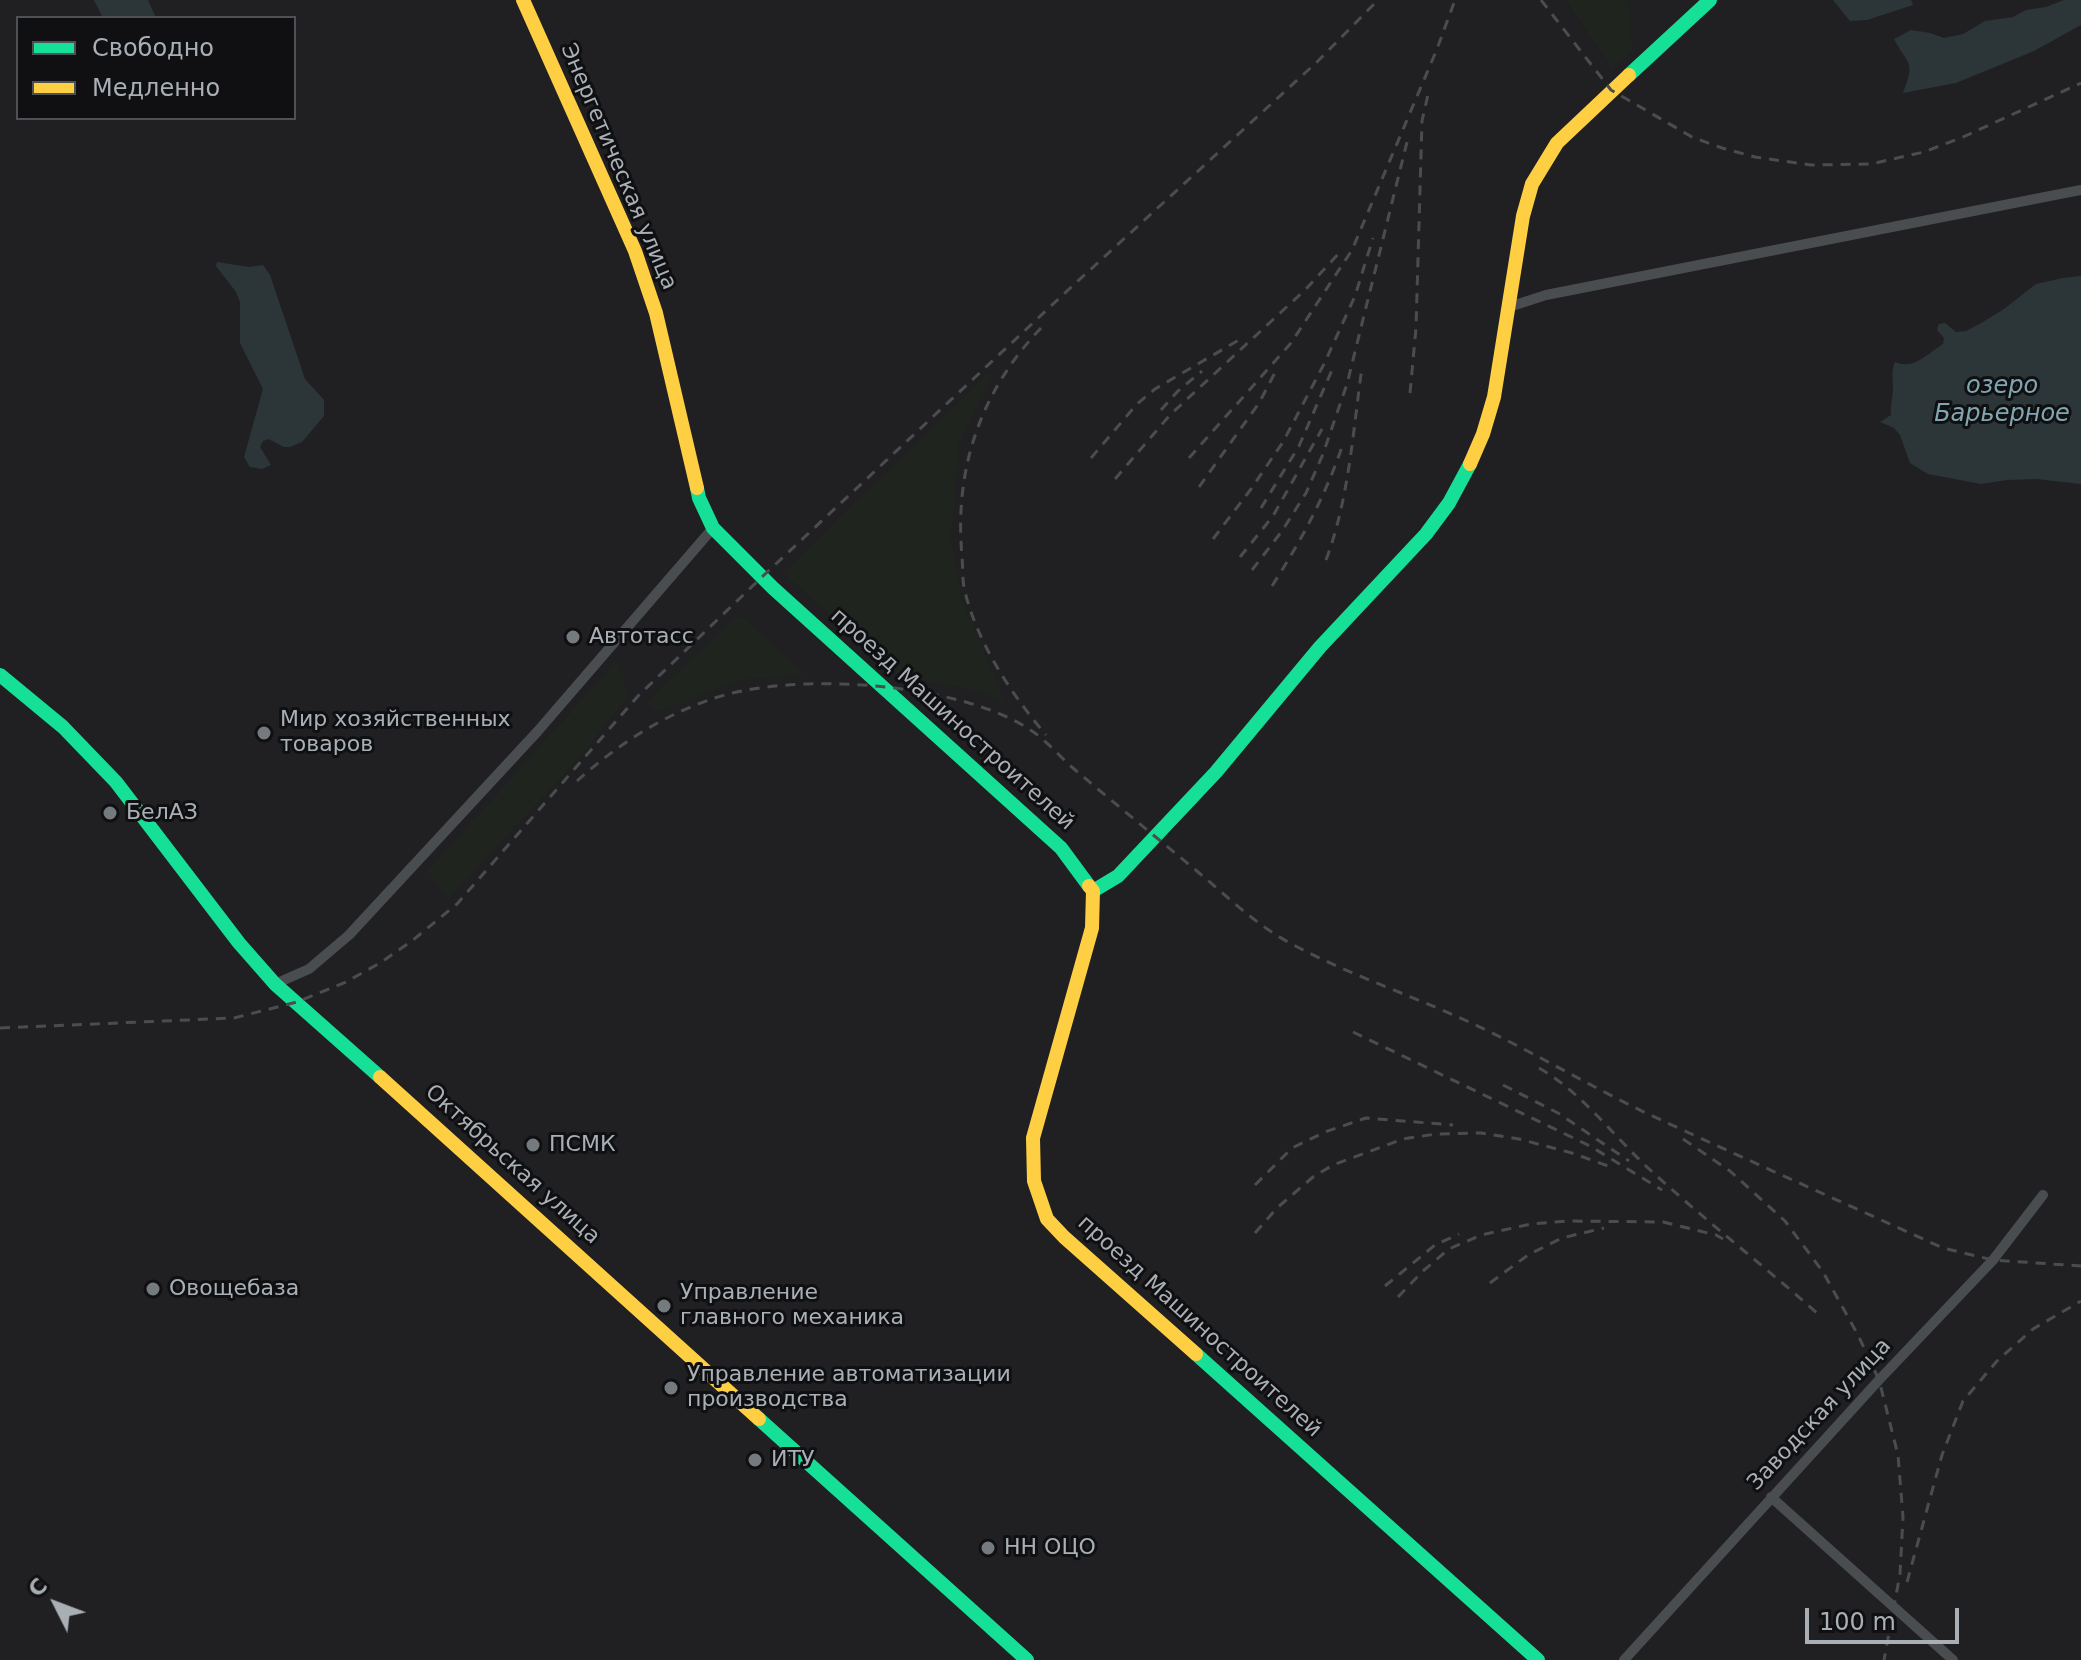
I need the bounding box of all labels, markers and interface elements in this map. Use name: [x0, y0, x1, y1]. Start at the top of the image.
legend: [16, 16, 296, 120]
text: Свободно: [92, 34, 214, 62]
street label: Энергетическая улица: [554, 40, 682, 294]
text: Медленно: [92, 74, 220, 102]
water label: озеро Барьерное: [1934, 373, 2070, 429]
street label: проезд Машиностроителей: [825, 604, 1079, 836]
place label: Автотасс: [589, 624, 694, 650]
marker: Автотасс: [564, 628, 582, 646]
place label: Мир хозяйственных товаров: [280, 707, 511, 758]
marker: Мир хозяйственных товаров: [255, 724, 273, 742]
place label: БелАЗ: [126, 800, 198, 826]
marker: БелАЗ: [101, 804, 119, 822]
street label: Октябрьская улица: [419, 1080, 605, 1250]
place label: ПСМК: [549, 1132, 616, 1158]
marker: ПСМК: [524, 1136, 542, 1154]
street label: проезд Машиностроителей: [1072, 1211, 1326, 1443]
place label: Овощебаза: [169, 1276, 299, 1302]
marker: Овощебаза: [144, 1280, 162, 1298]
place label: Управление главного механика: [680, 1280, 904, 1332]
marker: Управление главного механика: [655, 1297, 673, 1315]
street label: Заводская улица: [1743, 1334, 1897, 1496]
place label: Управление автоматизации производства: [687, 1362, 1011, 1414]
marker: Управление автоматизации производства: [662, 1379, 680, 1397]
place label: ИТУ: [771, 1447, 814, 1473]
marker: ИТУ: [746, 1451, 764, 1469]
place label: НН ОЦО: [1004, 1535, 1096, 1561]
marker: НН ОЦО: [979, 1539, 997, 1557]
north arrow: [16, 1564, 96, 1644]
text: С: [23, 1573, 52, 1602]
scale bar: [1809, 1592, 1963, 1642]
text: 100 m: [1819, 1608, 1896, 1636]

